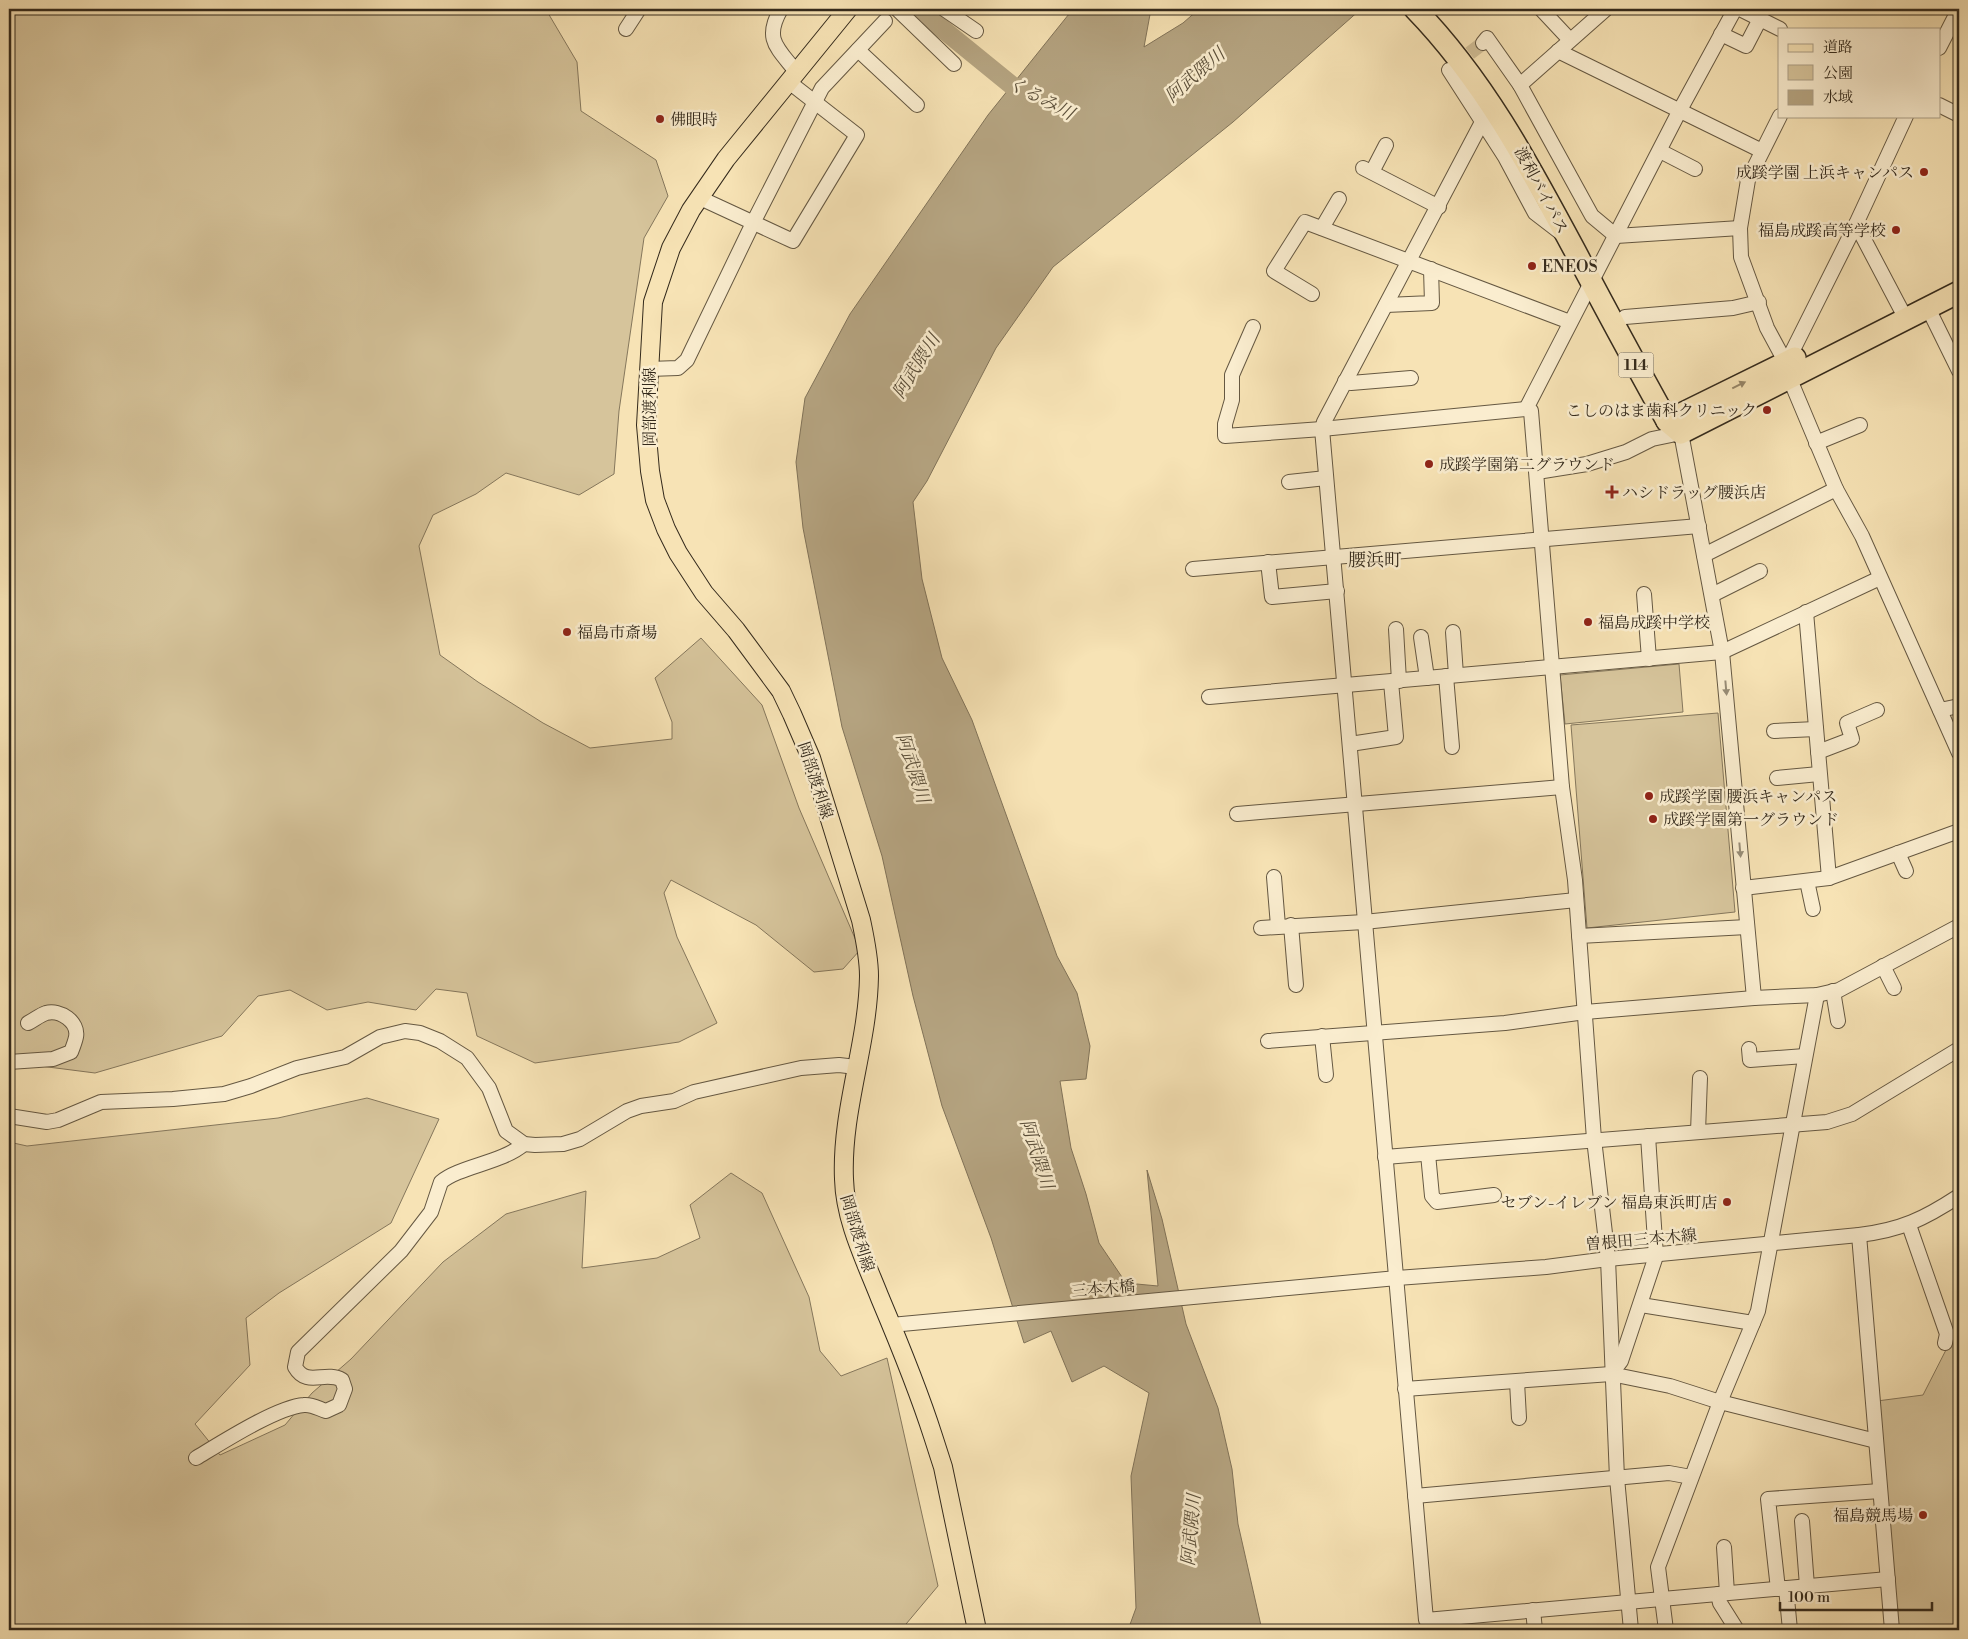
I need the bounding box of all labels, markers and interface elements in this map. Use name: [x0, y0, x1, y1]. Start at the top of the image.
legend: [1778, 28, 1940, 118]
text: 道路: [1823, 38, 1853, 57]
water label: 阿武隈川: [1161, 42, 1232, 108]
text: 公園: [1823, 64, 1853, 83]
water label: くるみ川: [1004, 71, 1080, 126]
text: 水域: [1823, 88, 1853, 107]
place label: 佛眼時: [670, 110, 718, 130]
marker: 佛眼時: [654, 113, 666, 125]
street label: 渡利バイパス: [1510, 144, 1572, 237]
place label: 成蹊学園 上浜キャンパス: [1736, 163, 1914, 183]
marker: 成蹊学園 上浜キャンパス: [1918, 166, 1930, 178]
place label: 福島成蹊高等学校: [1758, 221, 1886, 241]
marker: 福島成蹊高等学校: [1890, 224, 1902, 236]
place label: ENEOS: [1542, 257, 1598, 277]
marker: ENEOS: [1526, 260, 1538, 272]
water label: 阿武隈川: [888, 328, 946, 403]
road number: 114: [1618, 352, 1654, 378]
street label: 岡部渡利線: [640, 367, 660, 447]
one-way arrow: [1732, 381, 1746, 389]
place label: こしのはま歯科クリニック: [1566, 401, 1757, 421]
marker: こしのはま歯科クリニック: [1761, 404, 1773, 416]
place label: 成蹊学園第二グラウンド: [1439, 455, 1615, 475]
marker: 成蹊学園第二グラウンド: [1423, 458, 1435, 470]
place label: ハシドラッグ腰浜店: [1622, 483, 1766, 503]
marker: ハシドラッグ腰浜店: [1606, 486, 1618, 498]
district label: 腰浜町: [1348, 549, 1402, 572]
place label: 福島成蹊中学校: [1598, 613, 1710, 633]
marker: 福島成蹊中学校: [1582, 616, 1594, 628]
place label: 福島市斎場: [577, 623, 657, 643]
marker: 福島市斎場: [561, 626, 573, 638]
one-way arrow: [1722, 680, 1730, 696]
water label: 阿武隈川: [890, 730, 935, 808]
street label: 岡部渡利線: [793, 739, 837, 821]
place label: 成蹊学園 腰浜キャンパス: [1659, 787, 1837, 807]
marker: 成蹊学園 腰浜キャンパス: [1643, 790, 1655, 802]
place label: 成蹊学園第一グラウンド: [1663, 810, 1839, 830]
marker: 成蹊学園第一グラウンド: [1647, 813, 1659, 825]
one-way arrow: [1736, 842, 1744, 858]
water label: 阿武隈川: [1014, 1116, 1059, 1194]
street label: 岡部渡利線: [836, 1192, 878, 1274]
place label: セブン-イレブン 福島東浜町店: [1501, 1193, 1717, 1213]
marker: セブン-イレブン 福島東浜町店: [1721, 1196, 1733, 1208]
street label: 曽根田三本木線: [1584, 1225, 1698, 1255]
street label: 三本木橋: [1070, 1276, 1136, 1302]
water label: 阿武隈川: [1177, 1491, 1206, 1567]
place label: 福島競馬場: [1833, 1506, 1913, 1526]
marker: 福島競馬場: [1917, 1509, 1929, 1521]
scale bar: [1780, 1579, 1933, 1611]
text: 100 m: [1788, 1588, 1830, 1607]

